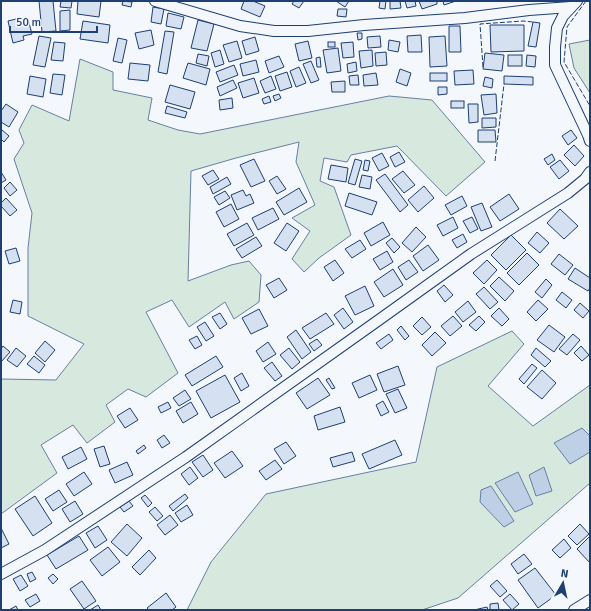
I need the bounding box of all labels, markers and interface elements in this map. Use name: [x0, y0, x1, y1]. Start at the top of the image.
scale bar: [10, 8, 97, 34]
text: 50 m: [16, 15, 41, 30]
north arrow: [543, 563, 583, 603]
text: N: [560, 567, 569, 581]

